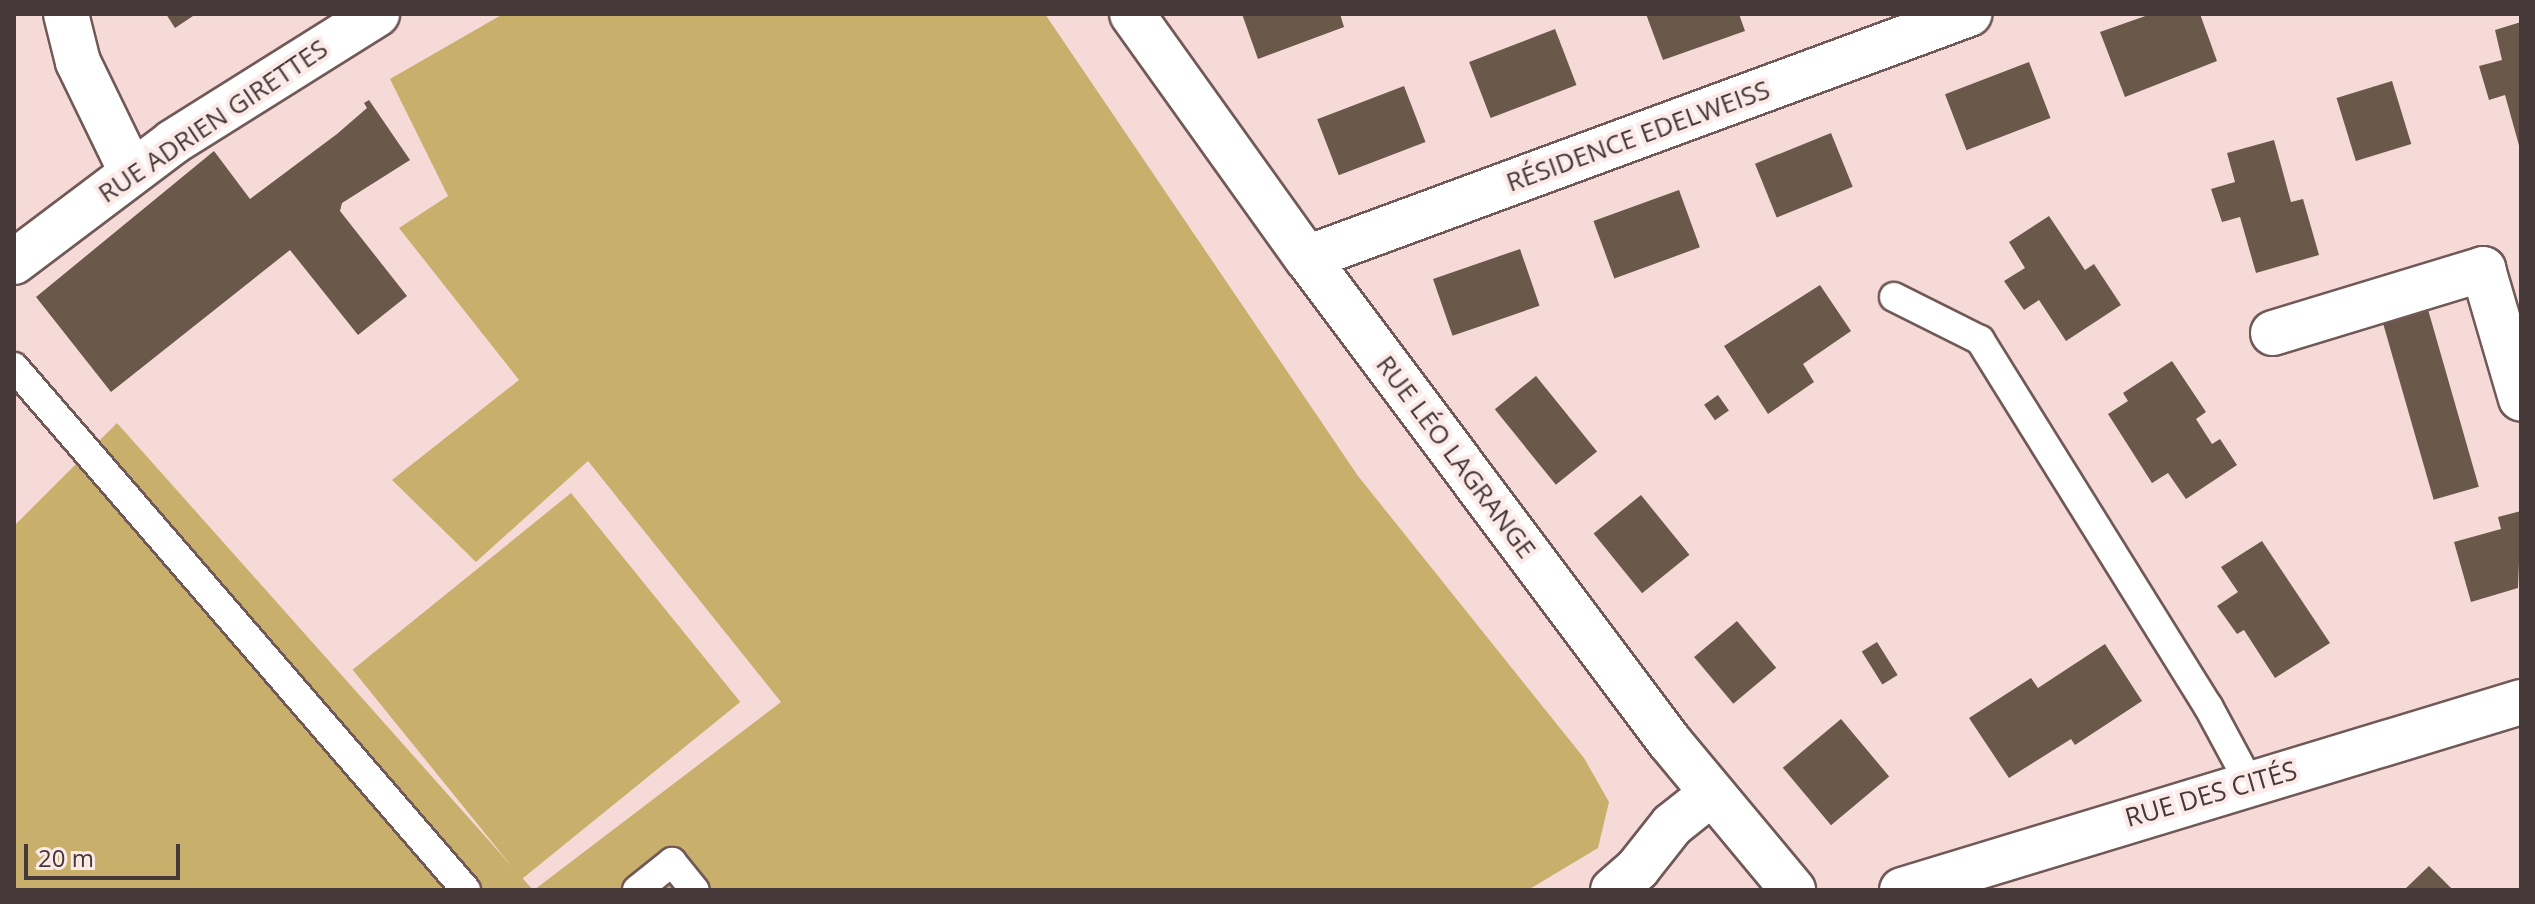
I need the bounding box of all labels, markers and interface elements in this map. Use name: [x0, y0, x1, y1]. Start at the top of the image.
street label: RUE ADRIEN GIRETTES: [93, 33, 333, 209]
street label: RÉSIDENCE EDELWEISS: [1502, 74, 1774, 198]
street label: RUE LÉO LAGRANGE: [1370, 350, 1542, 564]
street label: RUE DES CITÉS: [2122, 755, 2300, 833]
scale bar: [28, 828, 184, 878]
text: 20 m: [38, 841, 94, 874]

